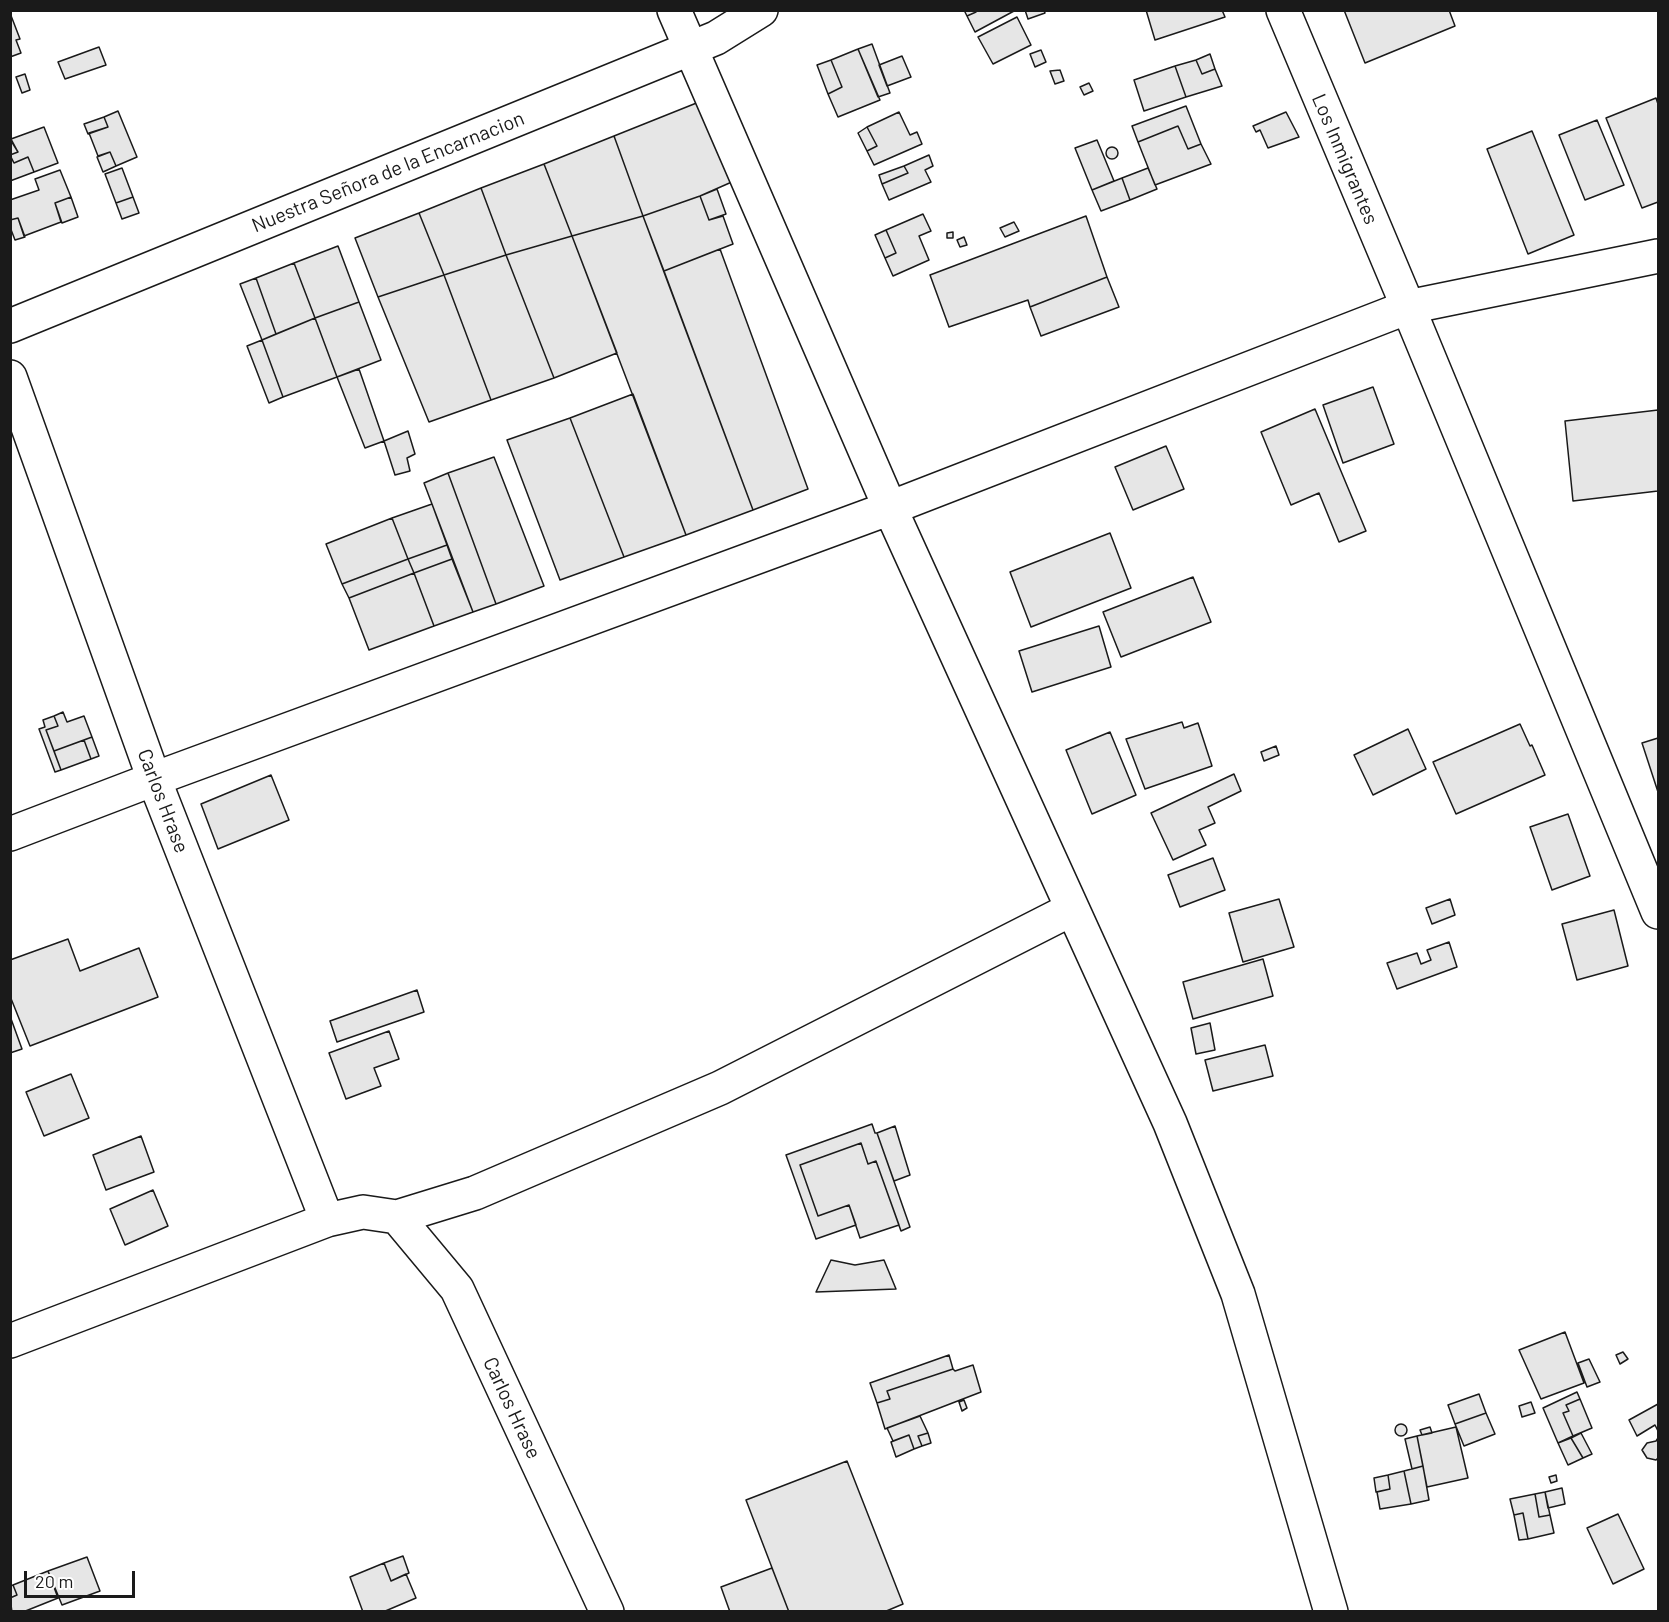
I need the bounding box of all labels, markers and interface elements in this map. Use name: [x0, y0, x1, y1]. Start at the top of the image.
street label: Los Inmigrantes: [1307, 90, 1383, 228]
street label: Nuestra Señora de la Encarnacion: [248, 106, 528, 238]
street label: Carlos Hrase: [132, 746, 194, 856]
street label: Carlos Hrase: [478, 1353, 546, 1463]
scale bar: [27, 1559, 138, 1597]
text: 20 m: [35, 1570, 73, 1592]

